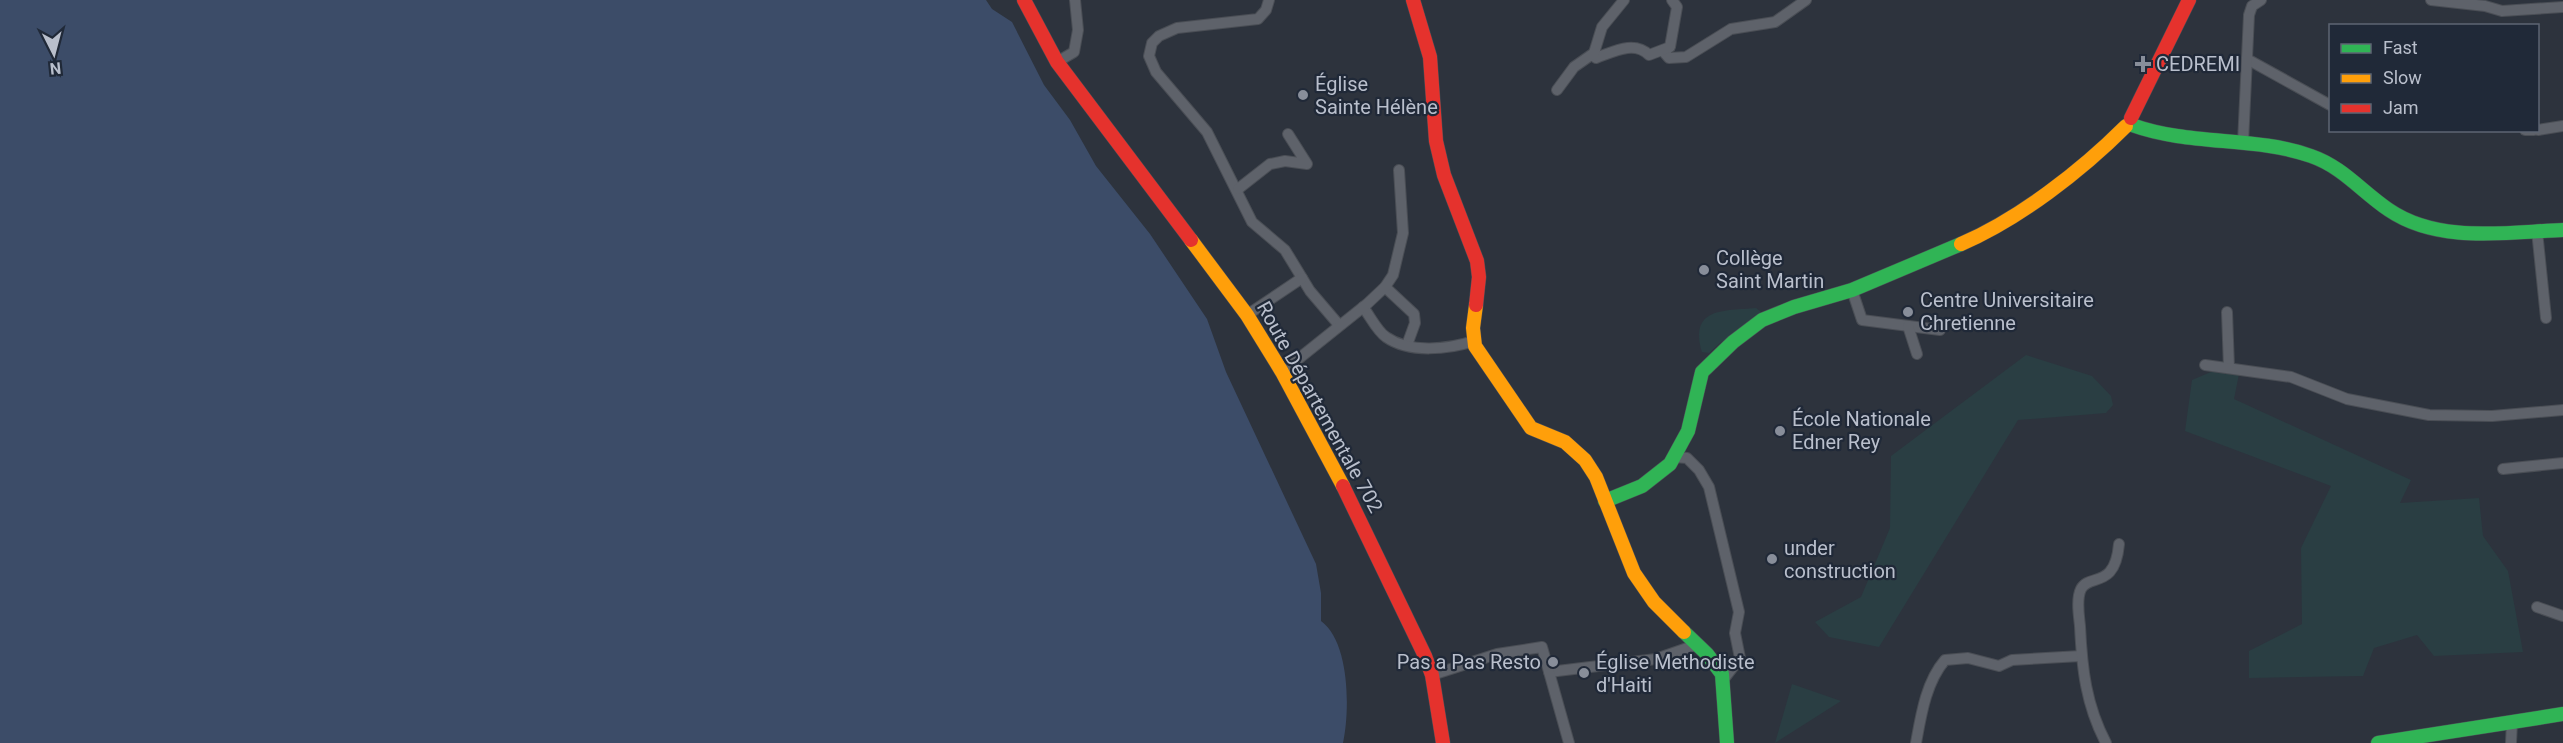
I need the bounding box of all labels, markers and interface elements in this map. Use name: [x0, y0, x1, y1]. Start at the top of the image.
north arrow: [24, 24, 84, 84]
legend: [2329, 24, 2539, 132]
text: Fast: [2383, 37, 2418, 58]
place label: CEDREMI: [2156, 52, 2240, 76]
marker: CEDREMI: [2134, 55, 2152, 73]
text: N: [49, 58, 62, 78]
text: Slow: [2383, 67, 2422, 88]
place label: Église Sainte Hélène: [1315, 72, 1438, 119]
marker: Église Sainte Hélène: [1296, 88, 1310, 102]
text: Jam: [2383, 97, 2419, 118]
place label: Collège Saint Martin: [1716, 246, 1824, 293]
marker: Collège Saint Martin: [1697, 263, 1711, 277]
place label: Centre Universitaire Chretienne: [1920, 288, 2094, 335]
street label: Route Départementale 702: [1252, 297, 1388, 517]
marker: Centre Universitaire Chretienne: [1901, 305, 1915, 319]
place label: École Nationale Edner Rey: [1792, 407, 1931, 454]
marker: École Nationale Edner Rey: [1773, 424, 1787, 438]
place label: under construction: [1784, 536, 1896, 583]
marker: under construction: [1765, 552, 1779, 566]
place label: Pas a Pas Resto: [1397, 650, 1541, 674]
place label: Église Methodiste d'Haiti: [1596, 650, 1755, 697]
marker: Pas a Pas Resto: [1546, 655, 1560, 669]
marker: Église Methodiste d'Haiti: [1577, 666, 1591, 680]

